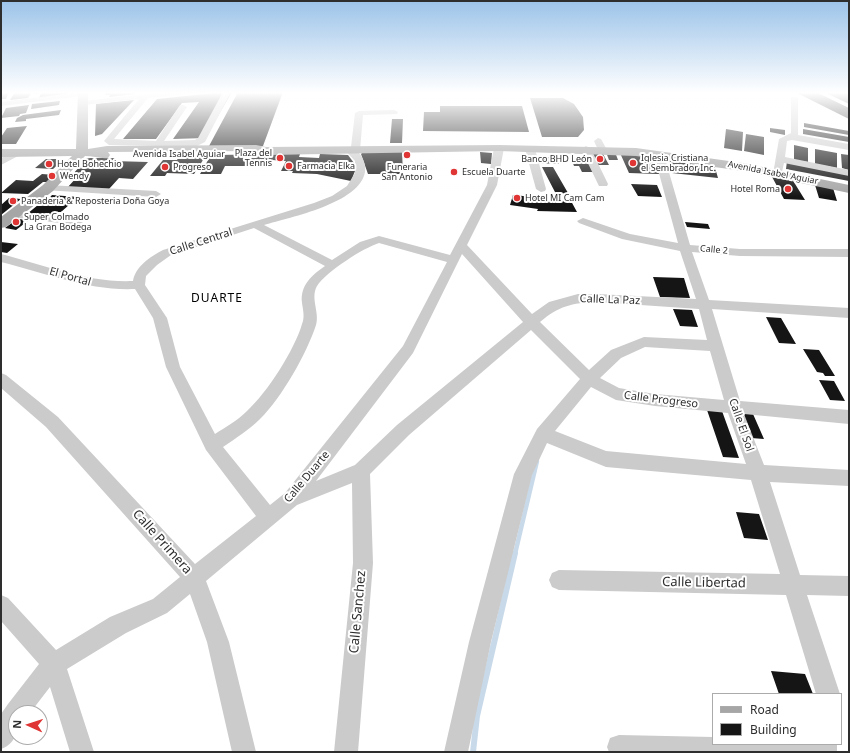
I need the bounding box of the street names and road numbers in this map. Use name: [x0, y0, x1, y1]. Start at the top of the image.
street label: Avenida Isabel Aguiar: [133, 149, 225, 159]
street label: Avenida Isabel Aguiar: [727, 159, 819, 187]
street label: Calle Central: [168, 226, 234, 258]
street label: Calle 2: [700, 243, 728, 257]
street label: El Portal: [48, 265, 92, 289]
street label: Calle La Paz: [579, 292, 641, 308]
street label: Calle Progreso: [623, 389, 699, 411]
street label: Calle El Sol: [726, 397, 756, 453]
street label: Calle Duarte: [282, 448, 332, 506]
street label: Calle Primera: [129, 507, 195, 577]
street label: Calle Sanchez: [347, 570, 369, 654]
street label: Calle Libertad: [662, 574, 746, 592]

